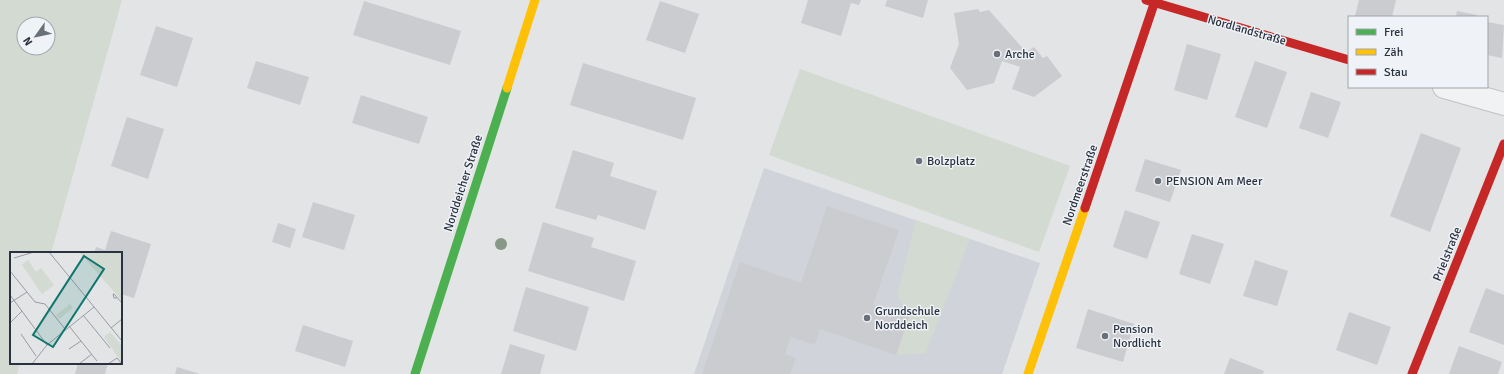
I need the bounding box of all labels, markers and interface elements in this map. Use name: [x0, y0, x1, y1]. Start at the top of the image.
street label: Nordlandstraße: [1206, 12, 1288, 49]
north arrow: [16, 16, 56, 56]
legend: [1348, 16, 1488, 88]
text: Frei: [1384, 25, 1403, 40]
text: N: [20, 34, 36, 48]
text: Zäh: [1384, 45, 1403, 60]
place label: Arche: [1005, 47, 1035, 62]
marker: Arche: [992, 49, 1002, 59]
text: Stau: [1384, 65, 1408, 80]
street label: Norddeicher Straße: [441, 133, 486, 233]
street label: Nordmeerstraße: [1060, 143, 1101, 228]
place label: Bolzplatz: [927, 154, 975, 169]
marker: Bolzplatz: [914, 156, 924, 166]
place label: PENSION Am Meer: [1166, 174, 1263, 189]
marker: PENSION Am Meer: [1153, 176, 1163, 186]
street label: Prielstraße: [1430, 225, 1465, 284]
inset map: [10, 252, 122, 364]
place label: Grundschule Norddeich: [875, 304, 940, 333]
marker: Grundschule Norddeich: [862, 313, 872, 323]
place label: Pension Nordlicht: [1113, 322, 1161, 351]
marker: Pension Nordlicht: [1100, 331, 1110, 341]

